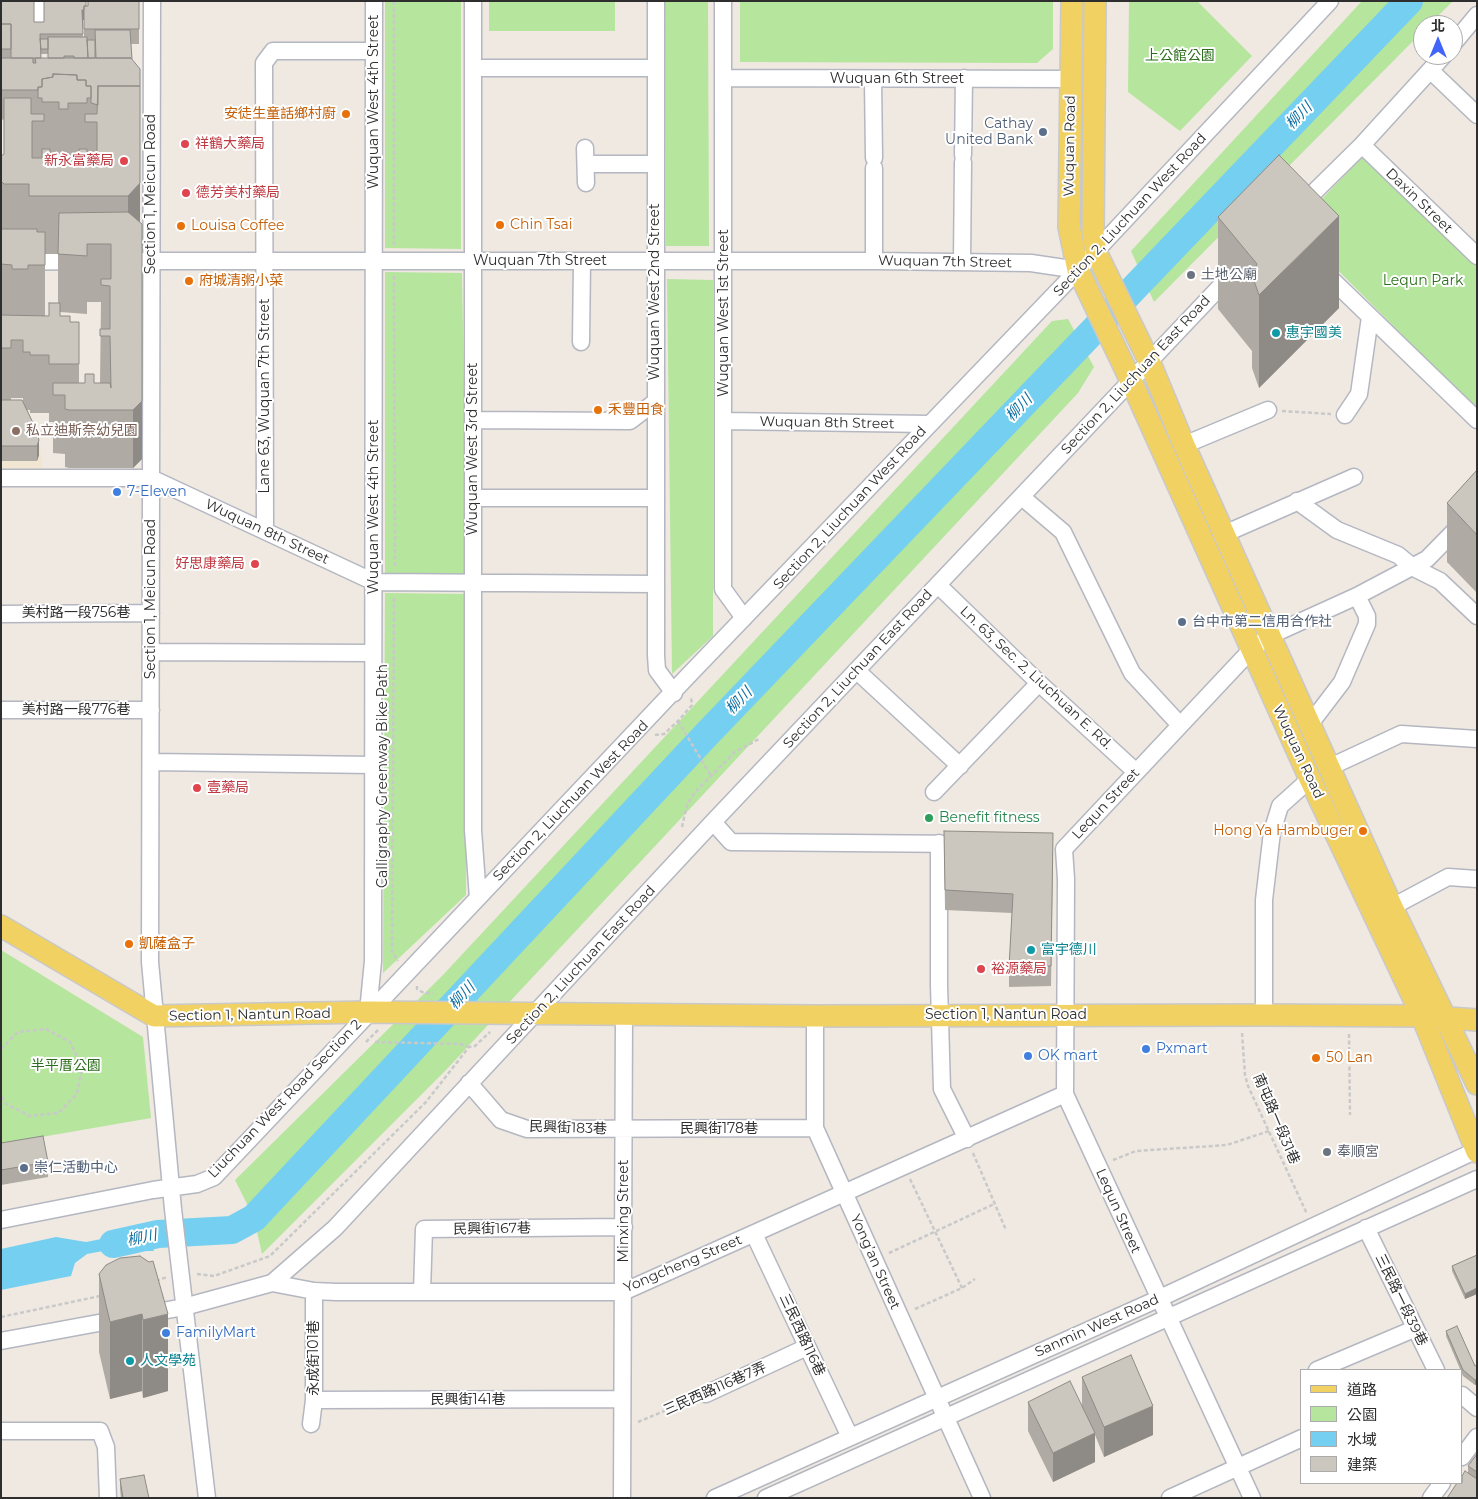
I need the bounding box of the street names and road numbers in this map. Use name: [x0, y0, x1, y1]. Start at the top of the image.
street label: Wuquan West 4th Street: [366, 15, 382, 189]
street label: Wuquan 6th Street: [830, 71, 964, 87]
street label: Wuquan Road: [1061, 95, 1079, 197]
street label: Section 1, Meicun Road: [143, 114, 159, 274]
street label: Section 2, Liuchuan West Road: [1050, 130, 1210, 300]
street label: Daxin Street: [1382, 165, 1456, 237]
street label: Wuquan West 2nd Street: [647, 203, 663, 381]
street label: Wuquan West 1st Street: [716, 229, 732, 397]
street label: Wuquan 7th Street: [878, 252, 1012, 272]
street label: Wuquan 7th Street: [473, 253, 607, 269]
street label: Section 2, Liuchuan East Road: [1058, 292, 1214, 458]
street label: Lane 63, Wuquan 7th Street: [257, 298, 273, 494]
street label: Wuquan West 3rd Street: [465, 362, 481, 536]
street label: Wuquan 8th Street: [759, 413, 895, 433]
street label: Wuquan West 4th Street: [366, 420, 382, 594]
street label: Section 2, Liuchuan West Road: [770, 423, 930, 593]
street label: Wuquan 8th Street: [202, 496, 332, 568]
street label: Section 1, Meicun Road: [143, 519, 159, 679]
street label: Section 2, Liuchuan East Road: [780, 586, 936, 752]
street label: Ln. 63, Sec. 2, Liuchuan E. Rd.: [956, 603, 1116, 753]
street label: 美村路一段756巷: [22, 605, 130, 621]
street label: Calligraphy Greenway Bike Path: [375, 664, 391, 888]
street label: 美村路一段776巷: [22, 702, 130, 718]
street label: Wuquan Road: [1269, 702, 1327, 802]
street label: Section 2, Liuchuan West Road: [490, 717, 652, 885]
street label: Lequn Street: [1069, 765, 1143, 843]
street label: Section 2, Liuchuan East Road: [503, 882, 659, 1048]
street label: Section 1, Nantun Road: [169, 1005, 331, 1025]
street label: Section 1, Nantun Road: [925, 1007, 1087, 1023]
street label: Liuchuan West Road Section 2: [205, 1016, 365, 1182]
street label: 南屯路一段31巷: [1249, 1071, 1303, 1167]
street label: 民興街183巷: [529, 1118, 607, 1138]
street label: 民興街178巷: [680, 1121, 758, 1137]
street label: Minxing Street: [616, 1160, 632, 1262]
street label: Lequn Street: [1092, 1166, 1144, 1256]
street label: Yong’an Street: [846, 1212, 904, 1312]
street label: 民興街167巷: [453, 1220, 531, 1238]
street label: Yongcheng Street: [621, 1232, 745, 1296]
street label: 三民路一段39巷: [1371, 1251, 1431, 1349]
street label: 三民西路116巷: [776, 1291, 828, 1379]
street label: Sanmin West Road: [1032, 1291, 1162, 1361]
street label: 永成街101巷: [306, 1320, 322, 1396]
street label: 三民西路116巷7弄: [661, 1359, 769, 1419]
street label: 民興街141巷: [430, 1392, 506, 1408]

